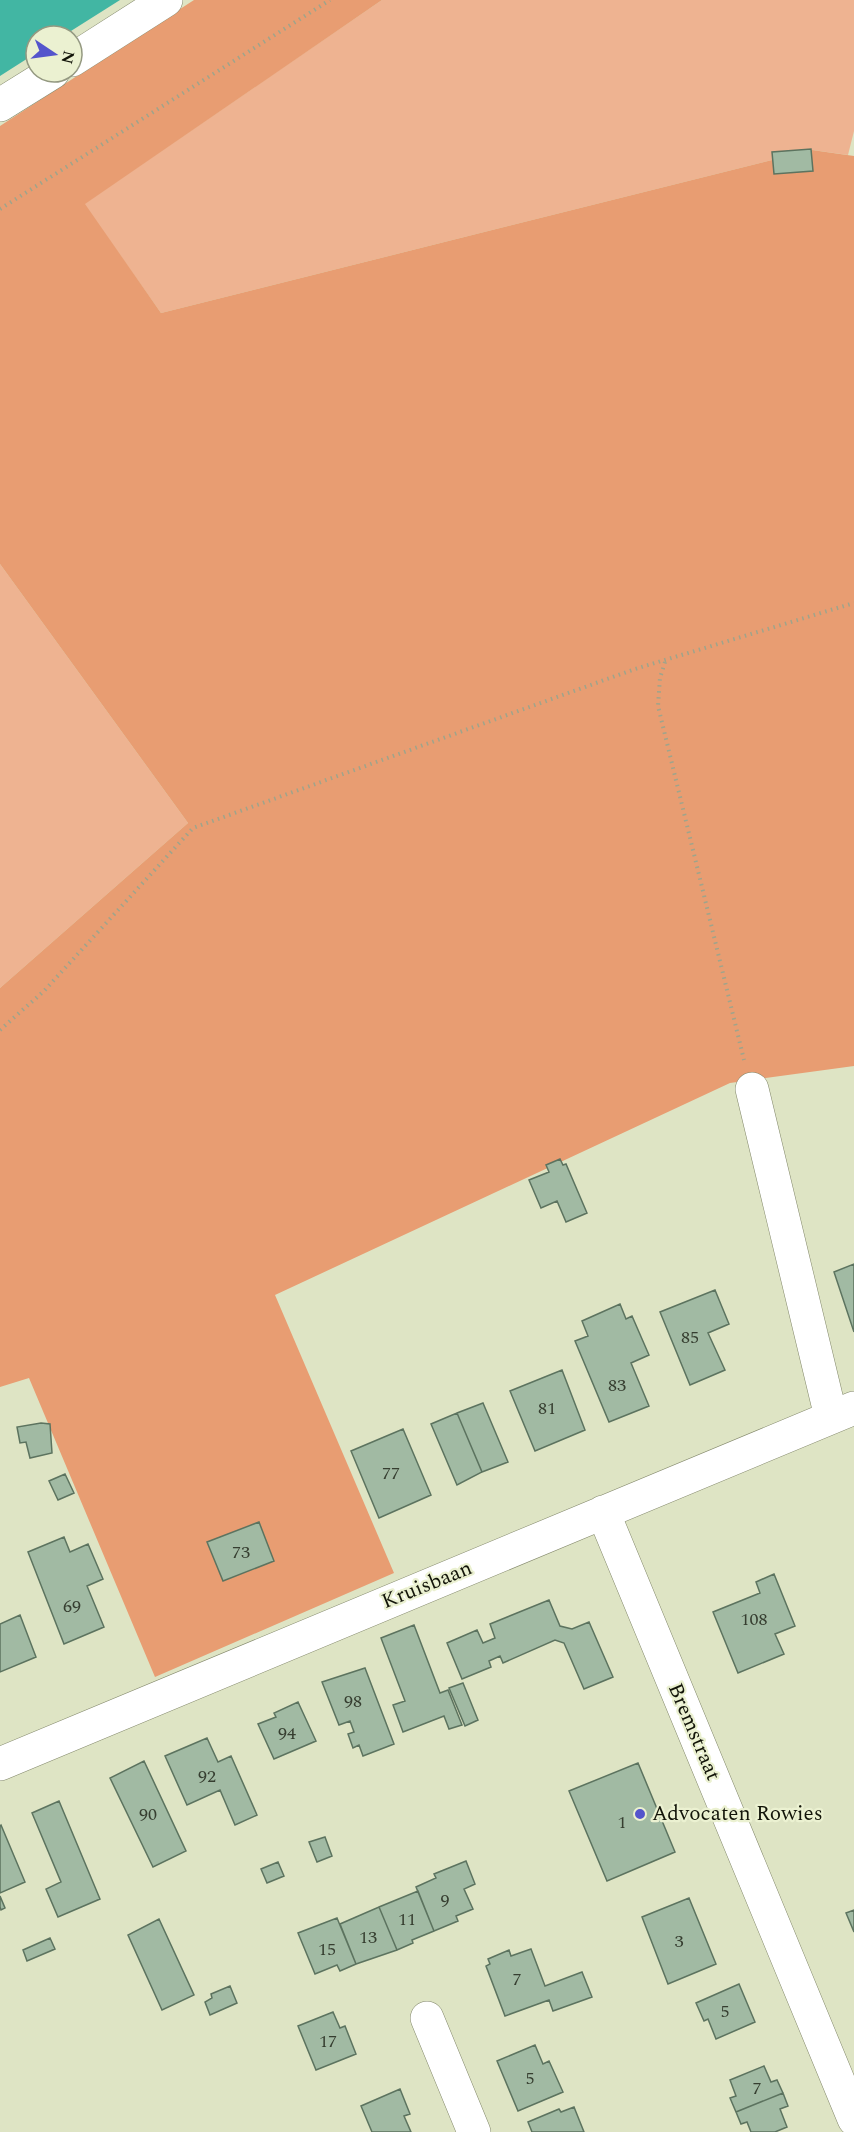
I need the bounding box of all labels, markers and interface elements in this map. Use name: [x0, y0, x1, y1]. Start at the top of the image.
north arrow: [24, 24, 84, 84]
text: N: [54, 48, 81, 66]
house number: 85: [681, 1324, 699, 1351]
house number: 83: [608, 1372, 626, 1399]
house number: 81: [538, 1395, 556, 1422]
house number: 77: [382, 1460, 400, 1487]
house number: 73: [232, 1539, 250, 1566]
street label: Kruisbaan: [377, 1552, 477, 1618]
house number: 69: [63, 1593, 81, 1620]
house number: 108: [741, 1606, 768, 1633]
street label: Bremstraat: [659, 1678, 729, 1786]
house number: 98: [344, 1688, 362, 1715]
house number: 94: [278, 1720, 296, 1747]
house number: 92: [198, 1763, 216, 1790]
place label: Advocaten Rowies: [652, 1798, 823, 1830]
house number: 90: [139, 1801, 157, 1828]
marker: Advocaten Rowies: [633, 1807, 647, 1821]
house number: 1: [618, 1809, 627, 1836]
house number: 9: [441, 1887, 450, 1914]
house number: 11: [398, 1906, 416, 1933]
house number: 13: [359, 1924, 377, 1951]
house number: 3: [675, 1928, 684, 1955]
house number: 15: [318, 1936, 336, 1963]
house number: 7: [513, 1966, 522, 1993]
house number: 5: [721, 1998, 730, 2025]
house number: 17: [319, 2028, 337, 2055]
house number: 5: [526, 2065, 535, 2092]
house number: 7: [753, 2075, 762, 2102]

